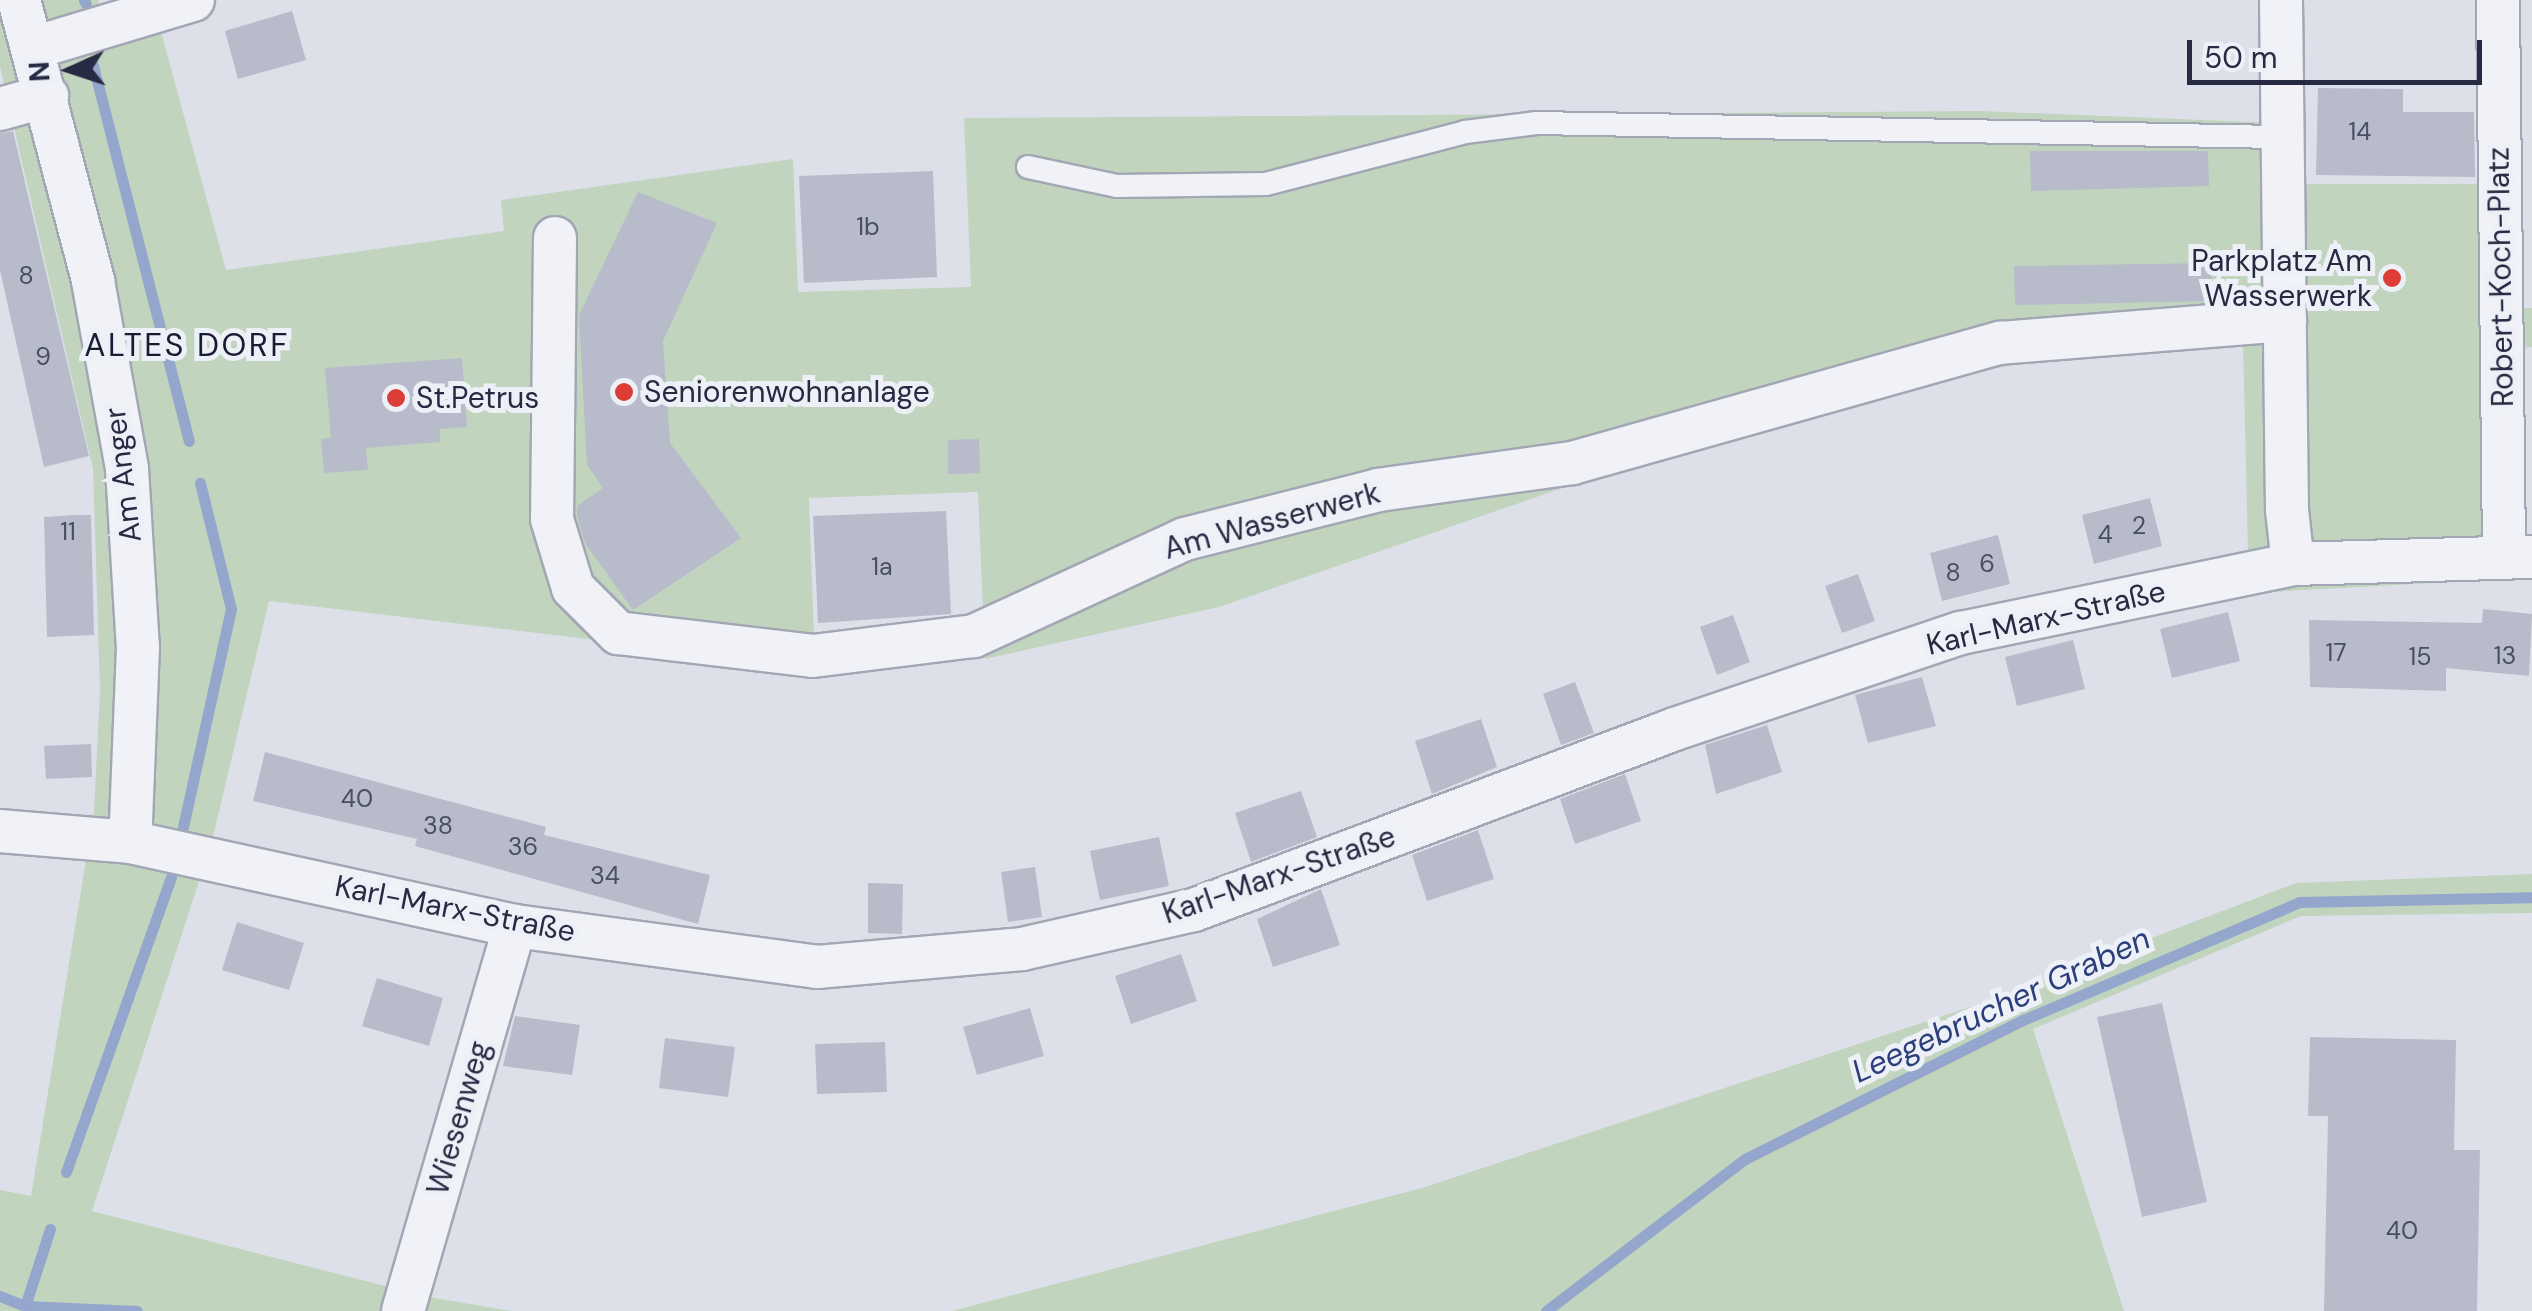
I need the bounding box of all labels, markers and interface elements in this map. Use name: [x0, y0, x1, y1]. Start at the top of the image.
north arrow: [20, 20, 120, 120]
scale bar: [2192, 20, 2487, 82]
text: 50 m: [2204, 38, 2278, 77]
text: N: [21, 60, 59, 83]
house number: 14: [2349, 117, 2371, 147]
street label: Robert-Koch-Platz: [2481, 147, 2521, 407]
house number: 1b: [856, 212, 880, 242]
place label: Parkplatz Am Wasserwerk: [2191, 243, 2372, 314]
house number: 8: [18, 261, 34, 291]
marker: Parkplatz Am Wasserwerk: [2381, 267, 2403, 289]
district label: ALTES DORF: [84, 326, 290, 364]
house number: 9: [35, 342, 51, 372]
place label: Seniorenwohnanlage: [644, 374, 930, 410]
place label: St.Petrus: [416, 380, 539, 416]
marker: Seniorenwohnanlage: [613, 381, 635, 403]
marker: St.Petrus: [385, 387, 407, 409]
street label: Am Anger: [97, 405, 149, 545]
street label: Am Wasserwerk: [1160, 475, 1384, 567]
house number: 2: [2132, 511, 2146, 541]
house number: 11: [60, 517, 76, 547]
house number: 4: [2097, 520, 2113, 550]
house number: 6: [1979, 549, 1995, 579]
house number: 1a: [871, 552, 893, 582]
house number: 8: [1945, 558, 1961, 588]
street label: Karl-Marx-Straße: [1923, 573, 2169, 663]
house number: 17: [2325, 638, 2347, 668]
house number: 13: [2494, 641, 2516, 671]
house number: 15: [2408, 642, 2432, 672]
house number: 40: [341, 784, 373, 814]
house number: 38: [423, 811, 453, 841]
street label: Karl-Marx-Straße: [1158, 818, 1400, 932]
house number: 36: [508, 832, 538, 862]
house number: 34: [590, 861, 620, 891]
street label: Karl-Marx-Straße: [332, 868, 578, 950]
water label: Leegebrucher Graben: [1846, 919, 2156, 1091]
street label: Wiesenweg: [420, 1037, 498, 1199]
house number: 40: [2386, 1216, 2418, 1246]

